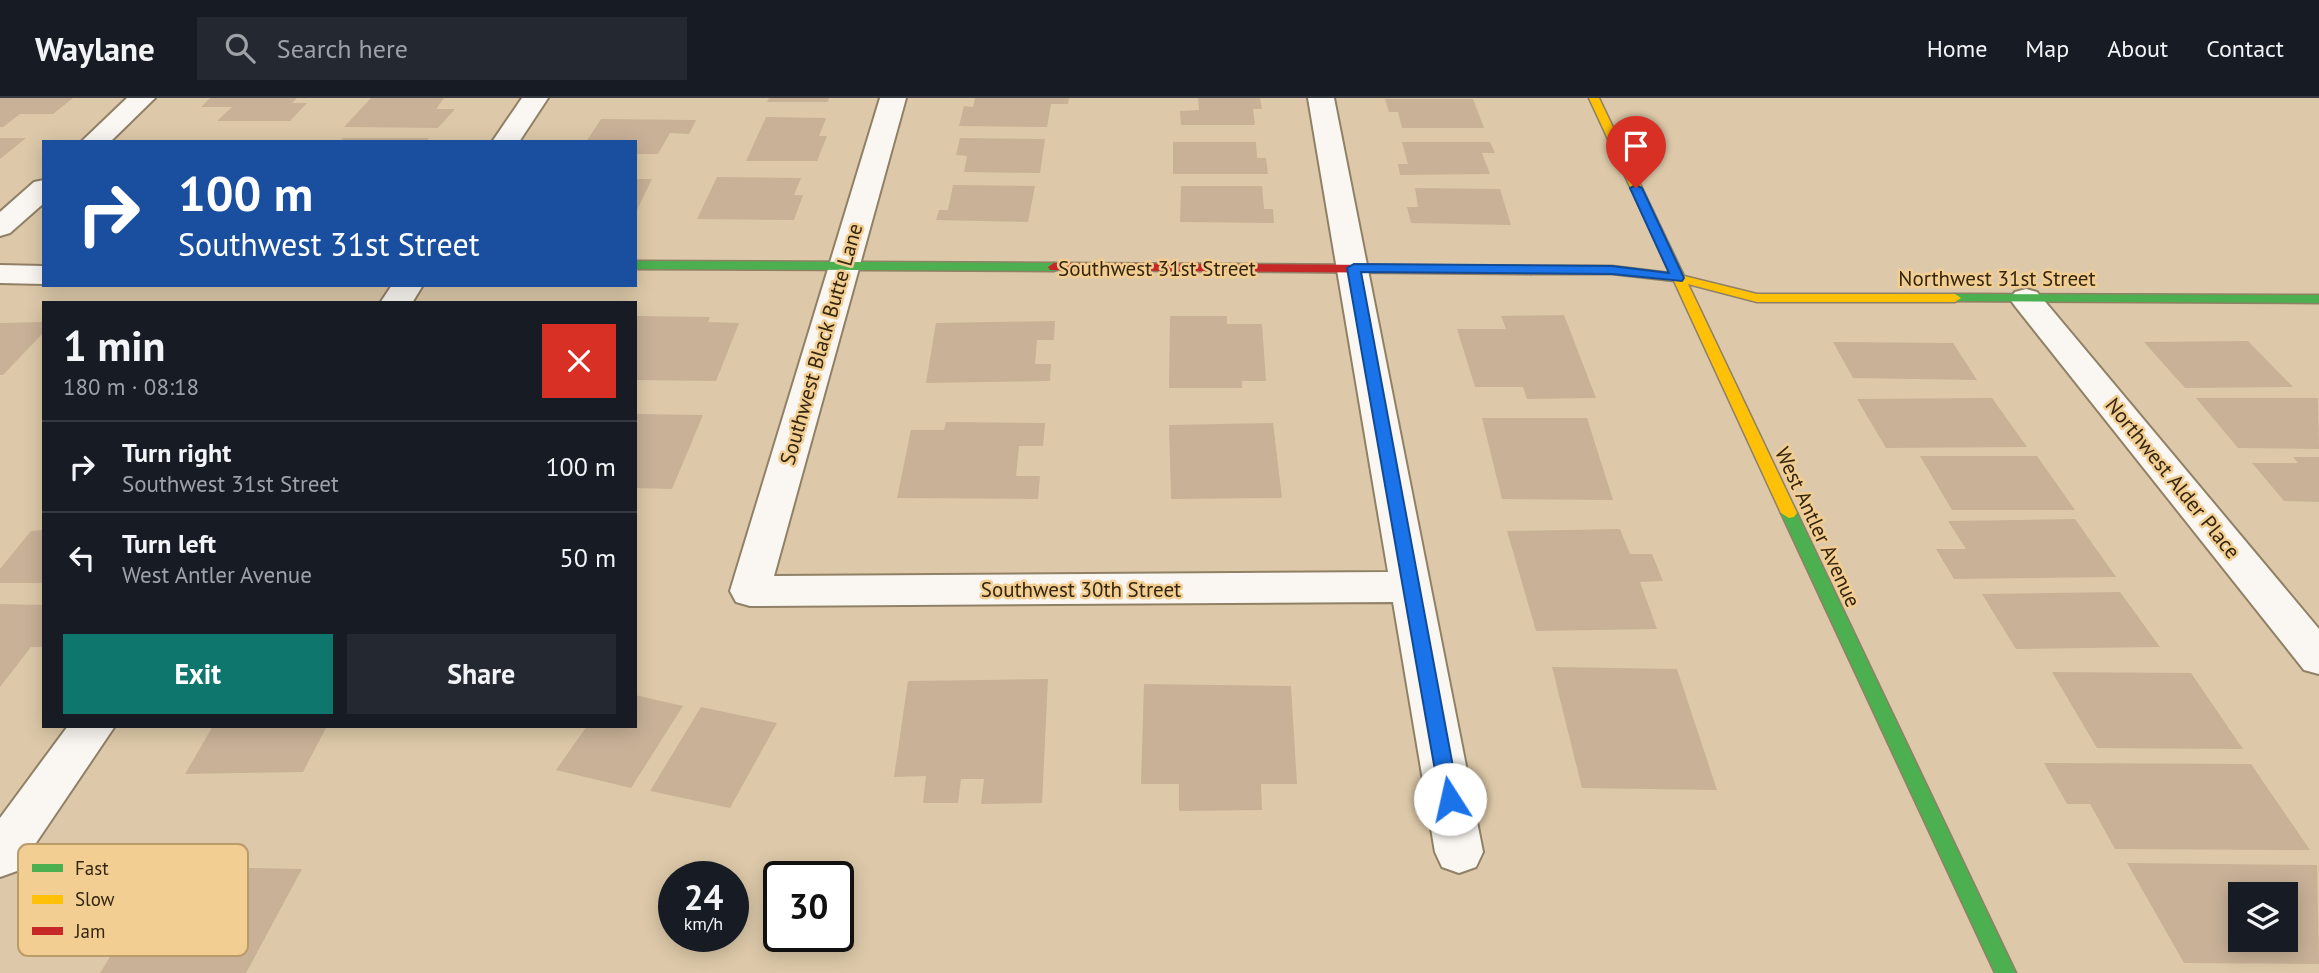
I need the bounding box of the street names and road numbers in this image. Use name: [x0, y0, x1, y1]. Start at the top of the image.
street label: Southwest Black Butte Lane: [774, 220, 868, 468]
street label: Southwest 31st Street: [1058, 255, 1256, 282]
street label: Northwest 31st Street: [1898, 265, 2096, 292]
street label: Northwest Alder Place: [2100, 392, 2246, 564]
street label: West Antler Avenue: [1769, 443, 1867, 611]
street label: Southwest 30th Street: [981, 576, 1181, 603]

